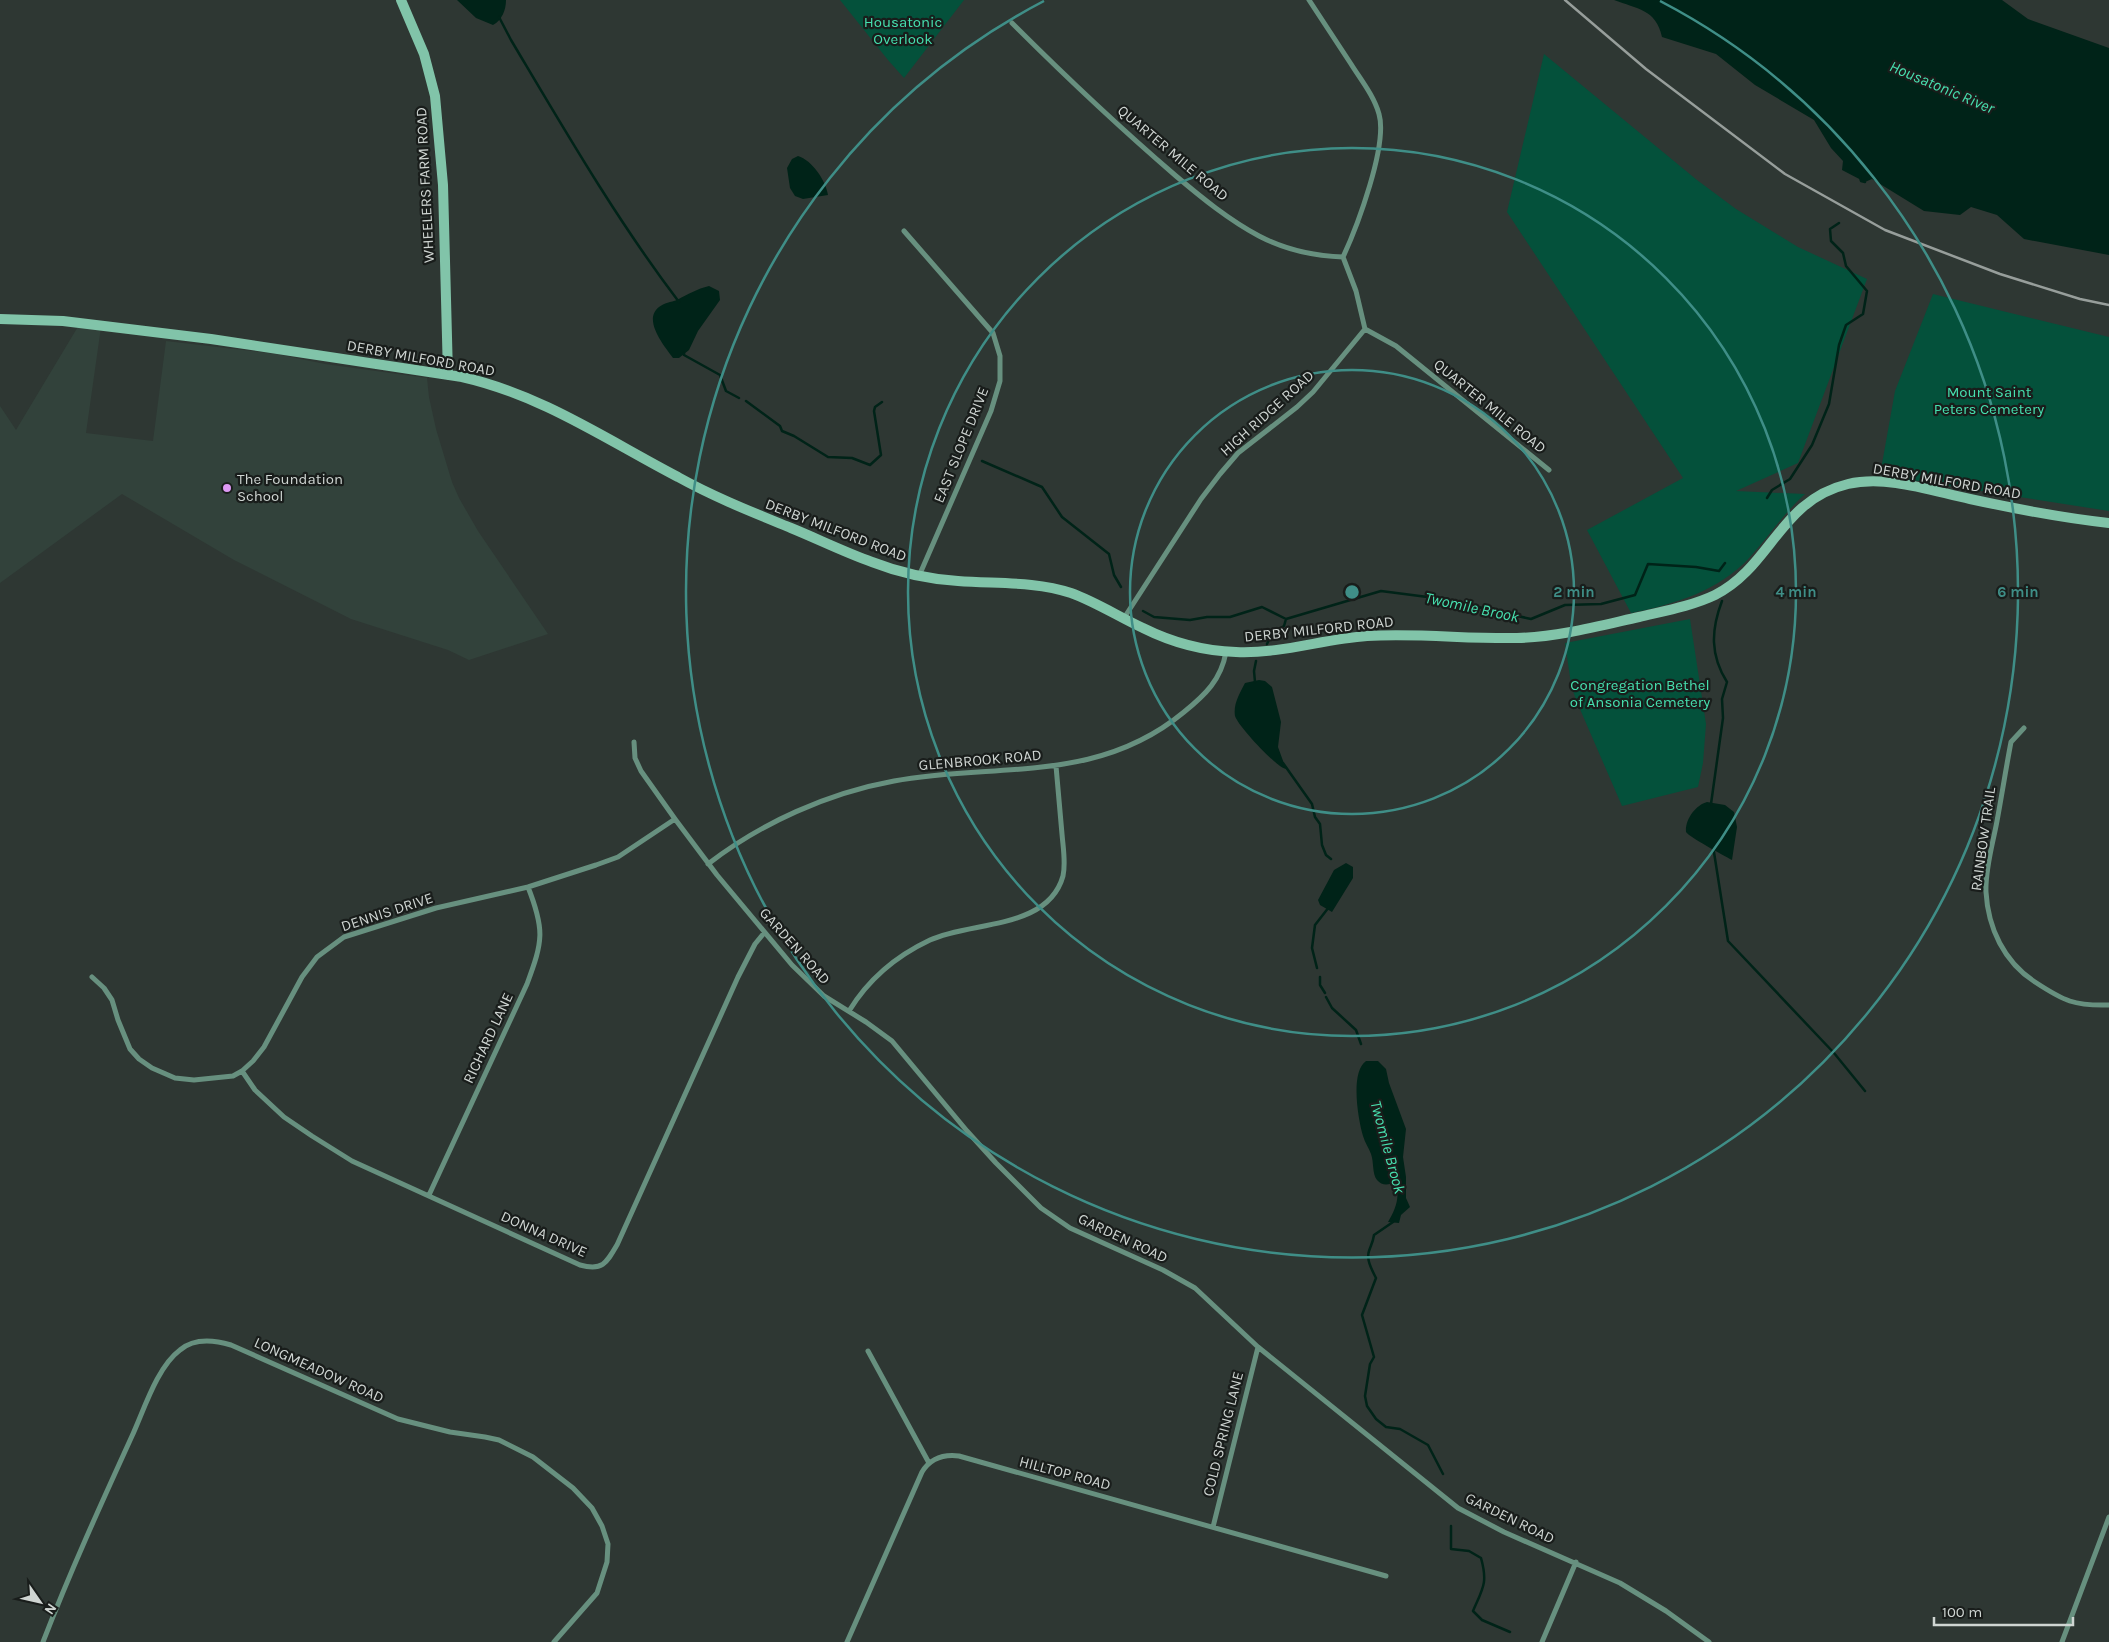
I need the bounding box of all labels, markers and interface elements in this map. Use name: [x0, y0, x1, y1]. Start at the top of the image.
park label: Housatonic Overlook: [864, 13, 942, 48]
water label: Housatonic River: [1887, 56, 1998, 118]
street label: QUARTER MILE ROAD: [1114, 101, 1232, 205]
street label: WHEELERS FARM ROAD: [412, 107, 438, 263]
street label: DERBY MILFORD ROAD: [346, 336, 496, 380]
street label: QUARTER MILE ROAD: [1430, 355, 1550, 457]
street label: HIGH RIDGE ROAD: [1216, 366, 1318, 460]
park label: Mount Saint Peters Cemetery: [1934, 383, 2044, 418]
street label: EAST SLOPE DRIVE: [930, 384, 992, 506]
street label: DERBY MILFORD ROAD: [1872, 459, 2022, 503]
place label: The Foundation School: [237, 470, 343, 505]
marker: The Foundation School: [221, 482, 233, 494]
street label: DERBY MILFORD ROAD: [763, 495, 909, 565]
centre of rings: [1343, 583, 1361, 601]
text: 2 min: [1553, 583, 1595, 601]
text: 4 min: [1775, 583, 1817, 601]
text: 6 min: [1997, 583, 2039, 601]
water label: Twomile Brook: [1423, 588, 1522, 626]
street label: DERBY MILFORD ROAD: [1243, 612, 1395, 646]
park label: Congregation Bethel of Ansonia Cemetery: [1570, 676, 1710, 711]
street label: GLENBROOK ROAD: [918, 746, 1042, 774]
street label: RAINBOW TRAIL: [1967, 786, 1999, 892]
street label: DENNIS DRIVE: [339, 889, 435, 935]
street label: GARDEN ROAD: [756, 904, 834, 988]
street label: RICHARD LANE: [459, 990, 517, 1086]
water label: Twomile Brook: [1366, 1098, 1410, 1197]
street label: DONNA DRIVE: [498, 1207, 590, 1261]
street label: GARDEN ROAD: [1075, 1209, 1171, 1267]
street label: LONGMEADOW ROAD: [251, 1333, 387, 1407]
street label: COLD SPRING LANE: [1199, 1370, 1247, 1498]
street label: HILLTOP ROAD: [1017, 1452, 1113, 1494]
street label: GARDEN ROAD: [1462, 1489, 1558, 1547]
north arrow: [15, 1577, 65, 1627]
scale bar: [1934, 1594, 2073, 1626]
text: N: [41, 1600, 60, 1618]
text: 100 m: [1942, 1603, 1982, 1621]

